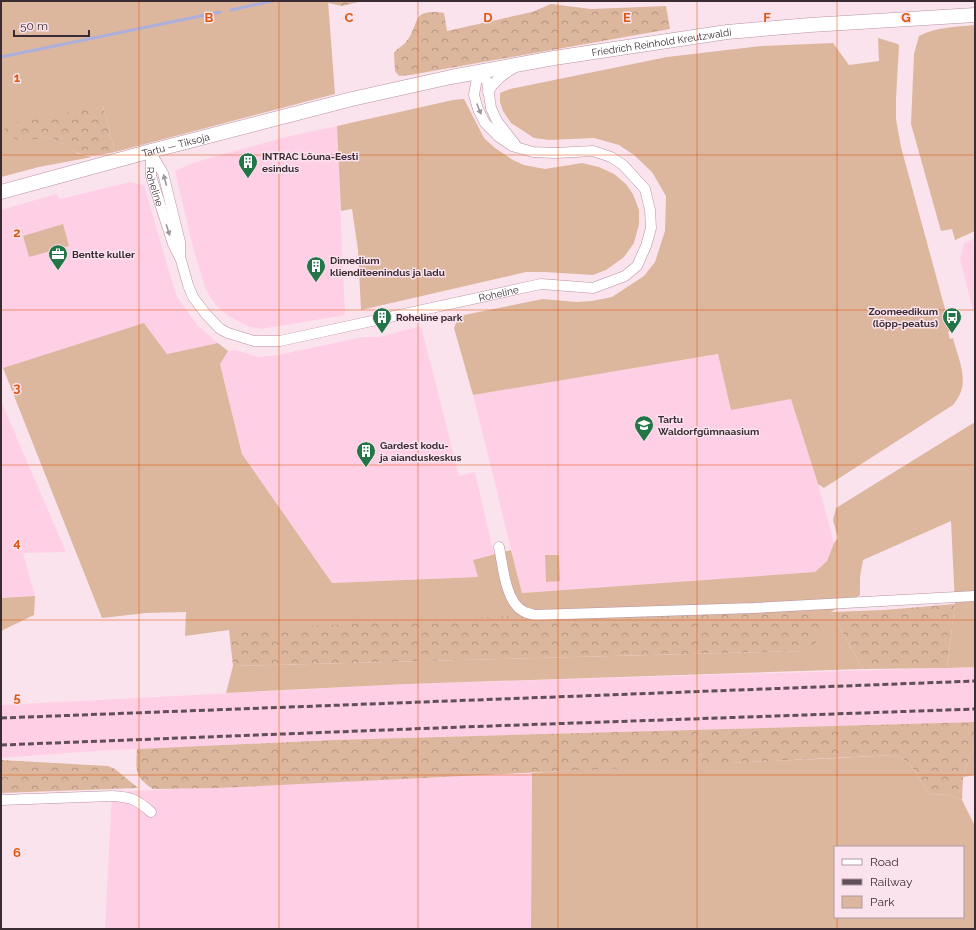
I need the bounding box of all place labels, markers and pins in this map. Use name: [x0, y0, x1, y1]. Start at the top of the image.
building icon: INTRAC Lõuna-Eesti esindus: [237, 151, 259, 179]
place label: INTRAC Lõuna-Eesti esindus: [262, 151, 358, 174]
office icon: Bentte kuller: [47, 243, 69, 271]
place label: Bentte kuller: [72, 249, 135, 260]
building icon: Dimedium klienditeenindus ja ladu: [305, 255, 327, 283]
place label: Dimedium klienditeenindus ja ladu: [330, 255, 445, 278]
building icon: Roheline park: [371, 306, 393, 334]
place label: Zoomeedikum (lõpp-peatus): [868, 306, 938, 329]
bus stop icon: Zoomeedikum (lõpp-peatus): [941, 306, 963, 334]
place label: Roheline park: [396, 312, 463, 323]
school or university icon: Tartu Waldorfgümnaasium: [633, 414, 655, 442]
place label: Tartu Waldorfgümnaasium: [658, 414, 759, 437]
building icon: Gardest kodu- ja aianduskeskus: [355, 440, 377, 468]
place label: Gardest kodu- ja aianduskeskus: [378, 440, 461, 463]

